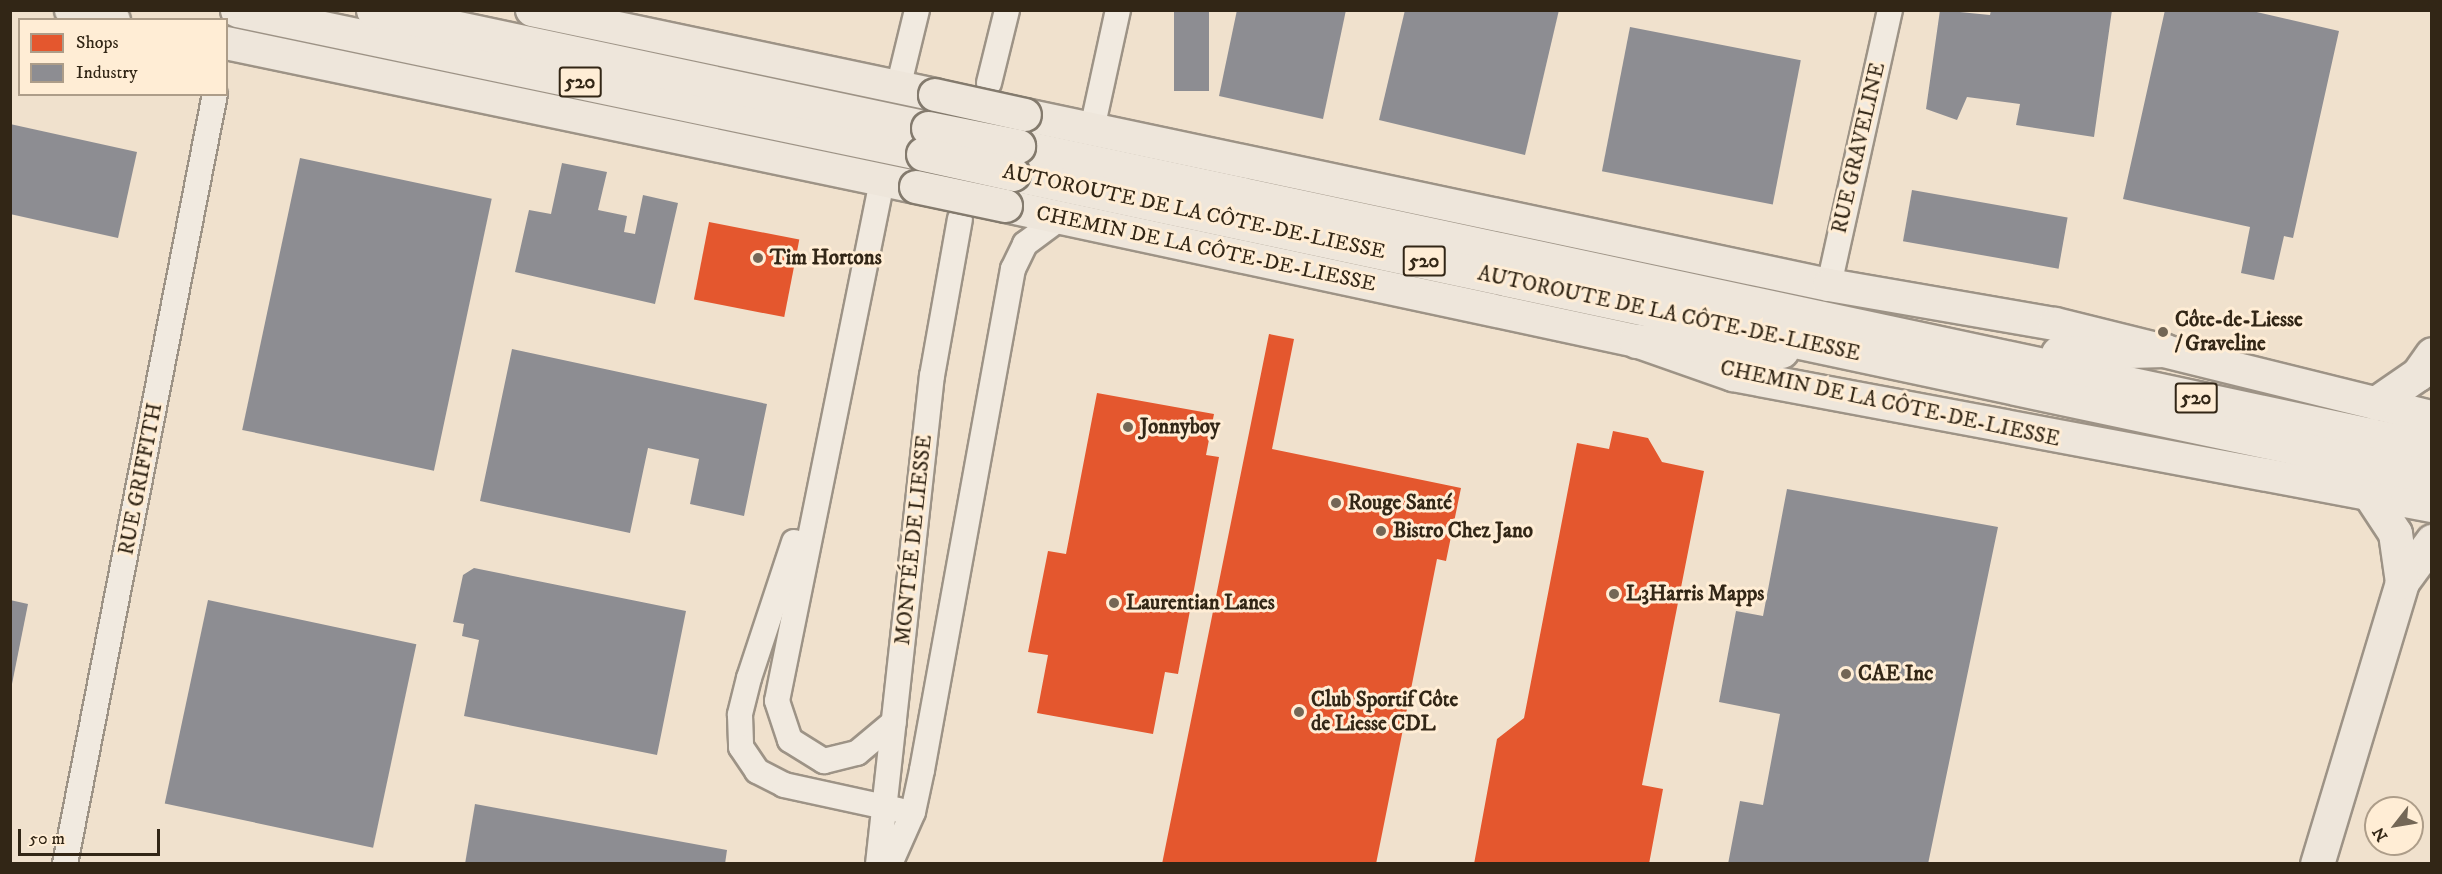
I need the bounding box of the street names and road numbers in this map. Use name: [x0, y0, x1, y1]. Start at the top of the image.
street label: RUE GRAVELINE: [1827, 60, 1891, 236]
road number: 520: [558, 65, 602, 99]
street label: AUTOROUTE DE LA CÔTE-DE-LIESSE: [1000, 159, 1388, 265]
street label: CHEMIN DE LA CÔTE-DE-LIESSE: [1034, 201, 1378, 297]
road number: 520: [1402, 244, 1446, 278]
street label: AUTOROUTE DE LA CÔTE-DE-LIESSE: [1475, 261, 1863, 367]
street label: CHEMIN DE LA CÔTE-DE-LIESSE: [1718, 356, 2062, 452]
road number: 520: [2174, 381, 2218, 415]
street label: RUE GRIFFITH: [114, 401, 168, 557]
street label: MONTÉE DE LIESSE: [890, 434, 938, 646]

